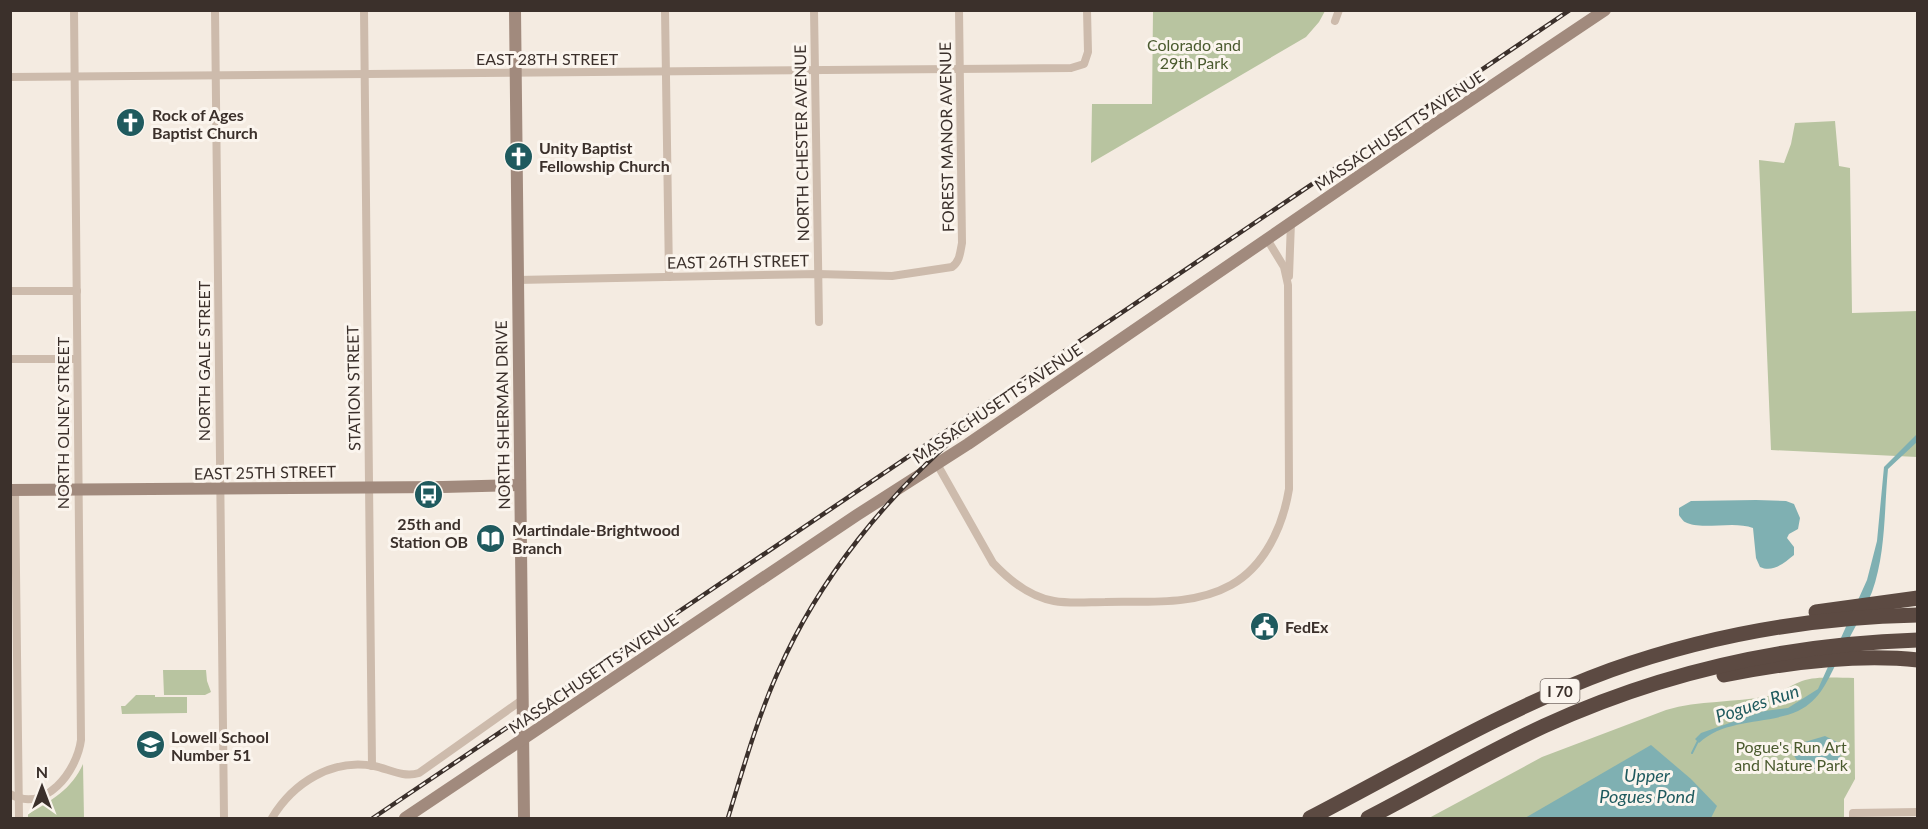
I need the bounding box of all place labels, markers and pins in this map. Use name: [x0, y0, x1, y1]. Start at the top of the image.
place label: Rock of Ages Baptist Church: [152, 105, 258, 142]
church icon: Rock of Ages Baptist Church: [115, 107, 147, 139]
place label: Unity Baptist Fellowship Church: [539, 138, 670, 175]
church icon: Unity Baptist Fellowship Church: [502, 140, 534, 172]
bus stop icon: 25th and Station OB: [413, 479, 445, 511]
place label: 25th and Station OB: [390, 514, 468, 551]
place label: Martindale-Brightwood Branch: [512, 520, 680, 557]
library icon: Martindale-Brightwood Branch: [475, 522, 507, 554]
public building icon: FedEx: [1248, 610, 1280, 642]
place label: FedEx: [1285, 617, 1329, 636]
place label: Lowell School Number 51: [171, 727, 269, 764]
school or university icon: Lowell School Number 51: [134, 729, 166, 761]

